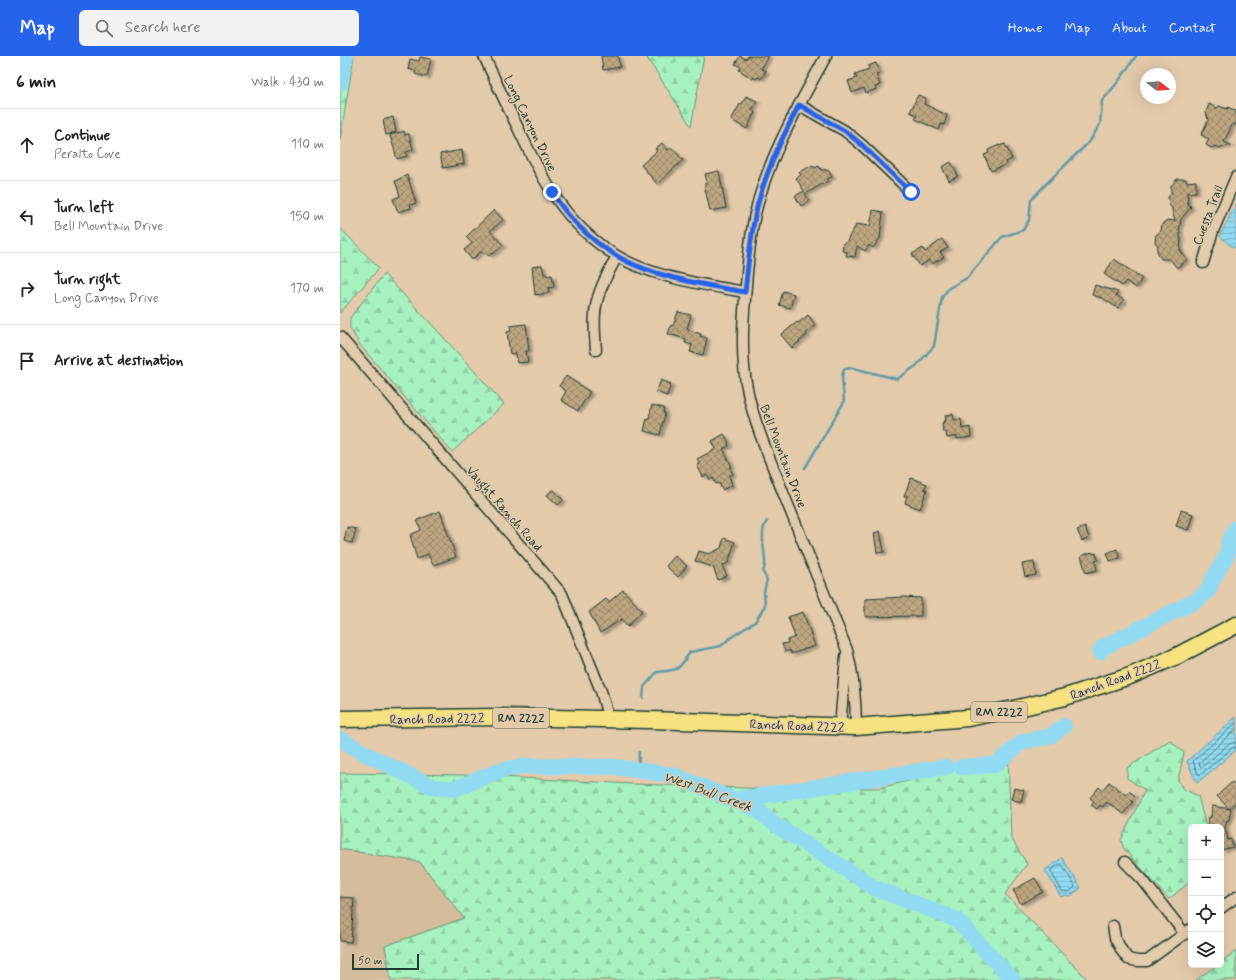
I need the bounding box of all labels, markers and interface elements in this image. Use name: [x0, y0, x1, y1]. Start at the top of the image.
search box: [79, 10, 359, 46]
text: Map: [20, 16, 55, 41]
icon: search: [93, 17, 115, 39]
text: Search here: [125, 18, 200, 38]
text: Home: [1008, 19, 1042, 37]
text: Map: [1064, 19, 1090, 37]
text: About: [1112, 19, 1147, 37]
text: Contact: [1169, 19, 1216, 37]
north arrow: [1140, 68, 1176, 104]
text: 6 min: [16, 71, 56, 93]
street label: Long Canyon Drive: [498, 73, 560, 175]
text: Walk · 430 m: [251, 74, 324, 91]
text: Continue: [54, 126, 110, 146]
icon: ahead: [16, 134, 38, 156]
text: 110 m: [291, 136, 324, 153]
text: Peralto Cove: [54, 146, 121, 163]
route end: [543, 183, 561, 201]
route start: [902, 183, 920, 201]
street label: Cuesta Trail: [1189, 183, 1228, 248]
text: Turn left: [54, 198, 114, 218]
icon: left: [16, 206, 38, 228]
text: 150 m: [290, 208, 324, 225]
text: Bell Mountain Drive: [54, 218, 163, 235]
text: Turn right: [54, 270, 121, 290]
icon: right: [16, 278, 38, 300]
text: 170 m: [290, 280, 324, 297]
text: Long Canyon Drive: [54, 290, 159, 307]
icon: arrive: [16, 350, 38, 372]
text: Arrive at destination: [54, 351, 183, 371]
street label: Bell Mountain Drive: [755, 403, 810, 511]
street label: Vaught Ranch Road: [460, 463, 546, 557]
street label: Ranch Road 2222: [1068, 656, 1164, 705]
road number: RM 2222: [971, 702, 1027, 722]
road number: RM 2222: [493, 708, 549, 728]
street label: Ranch Road 2222: [390, 710, 485, 729]
street label: Ranch Road 2222: [749, 716, 845, 737]
water label: West Bull Creek: [661, 768, 754, 816]
map controls: [1188, 824, 1224, 968]
button: +: [1188, 824, 1224, 860]
button: −: [1188, 860, 1224, 896]
button: locate: [1188, 896, 1224, 932]
button: layers: [1188, 932, 1224, 968]
scale bar: [352, 952, 419, 971]
text: 50 m: [358, 954, 383, 968]

